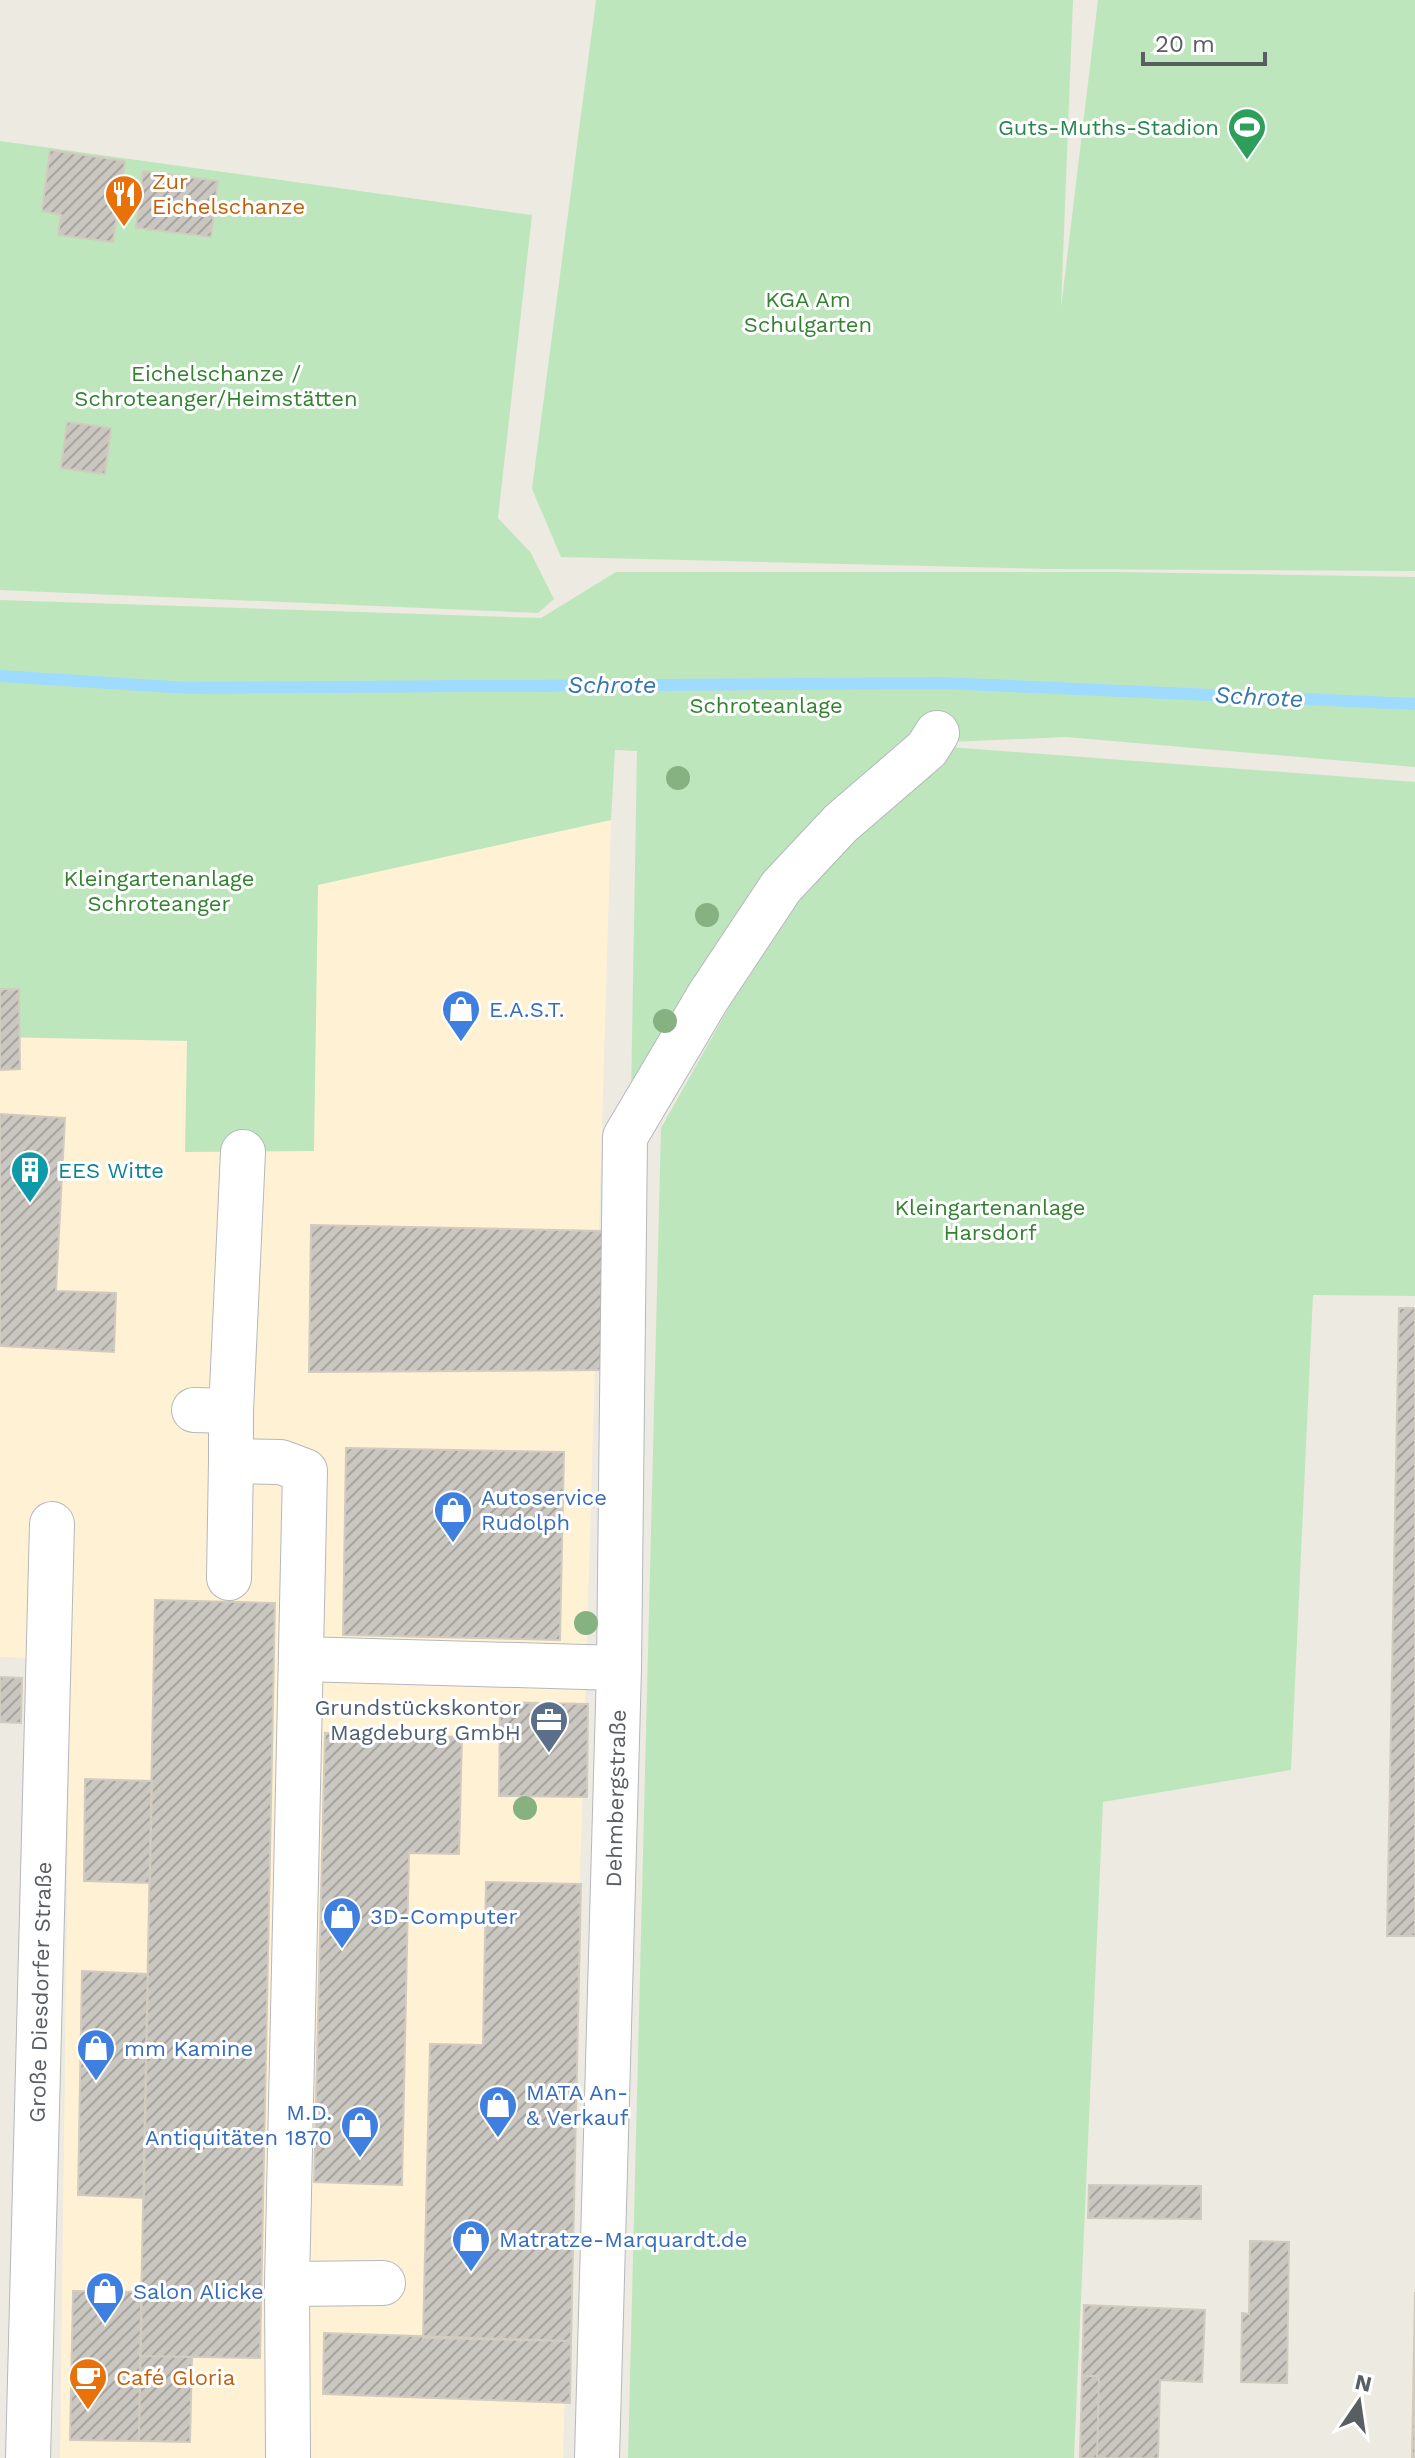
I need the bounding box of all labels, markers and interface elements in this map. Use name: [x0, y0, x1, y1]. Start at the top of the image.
scale bar: [1143, 16, 1265, 66]
text: 20 m: [1155, 30, 1215, 58]
sports icon: Guts-Muths-Stadion: [1226, 106, 1268, 161]
place label: Guts-Muths-Stadion: [998, 115, 1219, 140]
place label: Zur Eichelschanze: [152, 169, 305, 219]
restaurant icon: Zur Eichelschanze: [103, 173, 145, 228]
park label: KGA Am Schulgarten: [744, 287, 872, 337]
park label: Eichelschanze / Schroteanger/Heimstätten: [74, 361, 358, 411]
water label: Schrote: [568, 671, 656, 699]
water label: Schrote: [1214, 681, 1304, 713]
park label: Schroteanlage: [689, 693, 843, 718]
park label: Kleingartenanlage Schroteanger: [64, 866, 254, 916]
shop icon: E.A.S.T.: [440, 988, 482, 1043]
place label: E.A.S.T.: [489, 997, 565, 1022]
building icon: EES Witte: [9, 1149, 51, 1204]
place label: EES Witte: [58, 1158, 164, 1183]
park label: Kleingartenanlage Harsdorf: [895, 1195, 1085, 1245]
place label: Autoservice Rudolph: [481, 1485, 607, 1535]
shop icon: Autoservice Rudolph: [432, 1489, 474, 1544]
place label: Grundstückskontor Magdeburg GmbH: [314, 1695, 521, 1745]
office icon: Grundstückskontor Magdeburg GmbH: [528, 1699, 570, 1754]
street label: Dehmbergstraße: [601, 1709, 631, 1888]
street label: Große Diesdorfer Straße: [25, 1861, 56, 2123]
shop icon: 3D-Computer: [321, 1895, 363, 1950]
place label: 3D-Computer: [370, 1904, 517, 1929]
shop icon: mm Kamine: [75, 2027, 117, 2082]
place label: mm Kamine: [124, 2036, 253, 2061]
place label: MATA An- & Verkauf: [526, 2080, 629, 2130]
shop icon: MATA An- & Verkauf: [477, 2084, 519, 2139]
place label: M.D. Antiquitäten 1870: [145, 2100, 332, 2150]
shop icon: M.D. Antiquitäten 1870: [339, 2104, 381, 2159]
shop icon: Matratze-Marquardt.de: [450, 2218, 492, 2273]
place label: Matratze-Marquardt.de: [499, 2227, 747, 2252]
shop icon: Salon Alicke: [84, 2270, 126, 2325]
place label: Salon Alicke: [133, 2279, 264, 2304]
cafe icon: Café Gloria: [67, 2356, 109, 2411]
north arrow: [1319, 2362, 1399, 2442]
place label: Café Gloria: [116, 2365, 235, 2390]
text: N: [1353, 2369, 1374, 2397]

